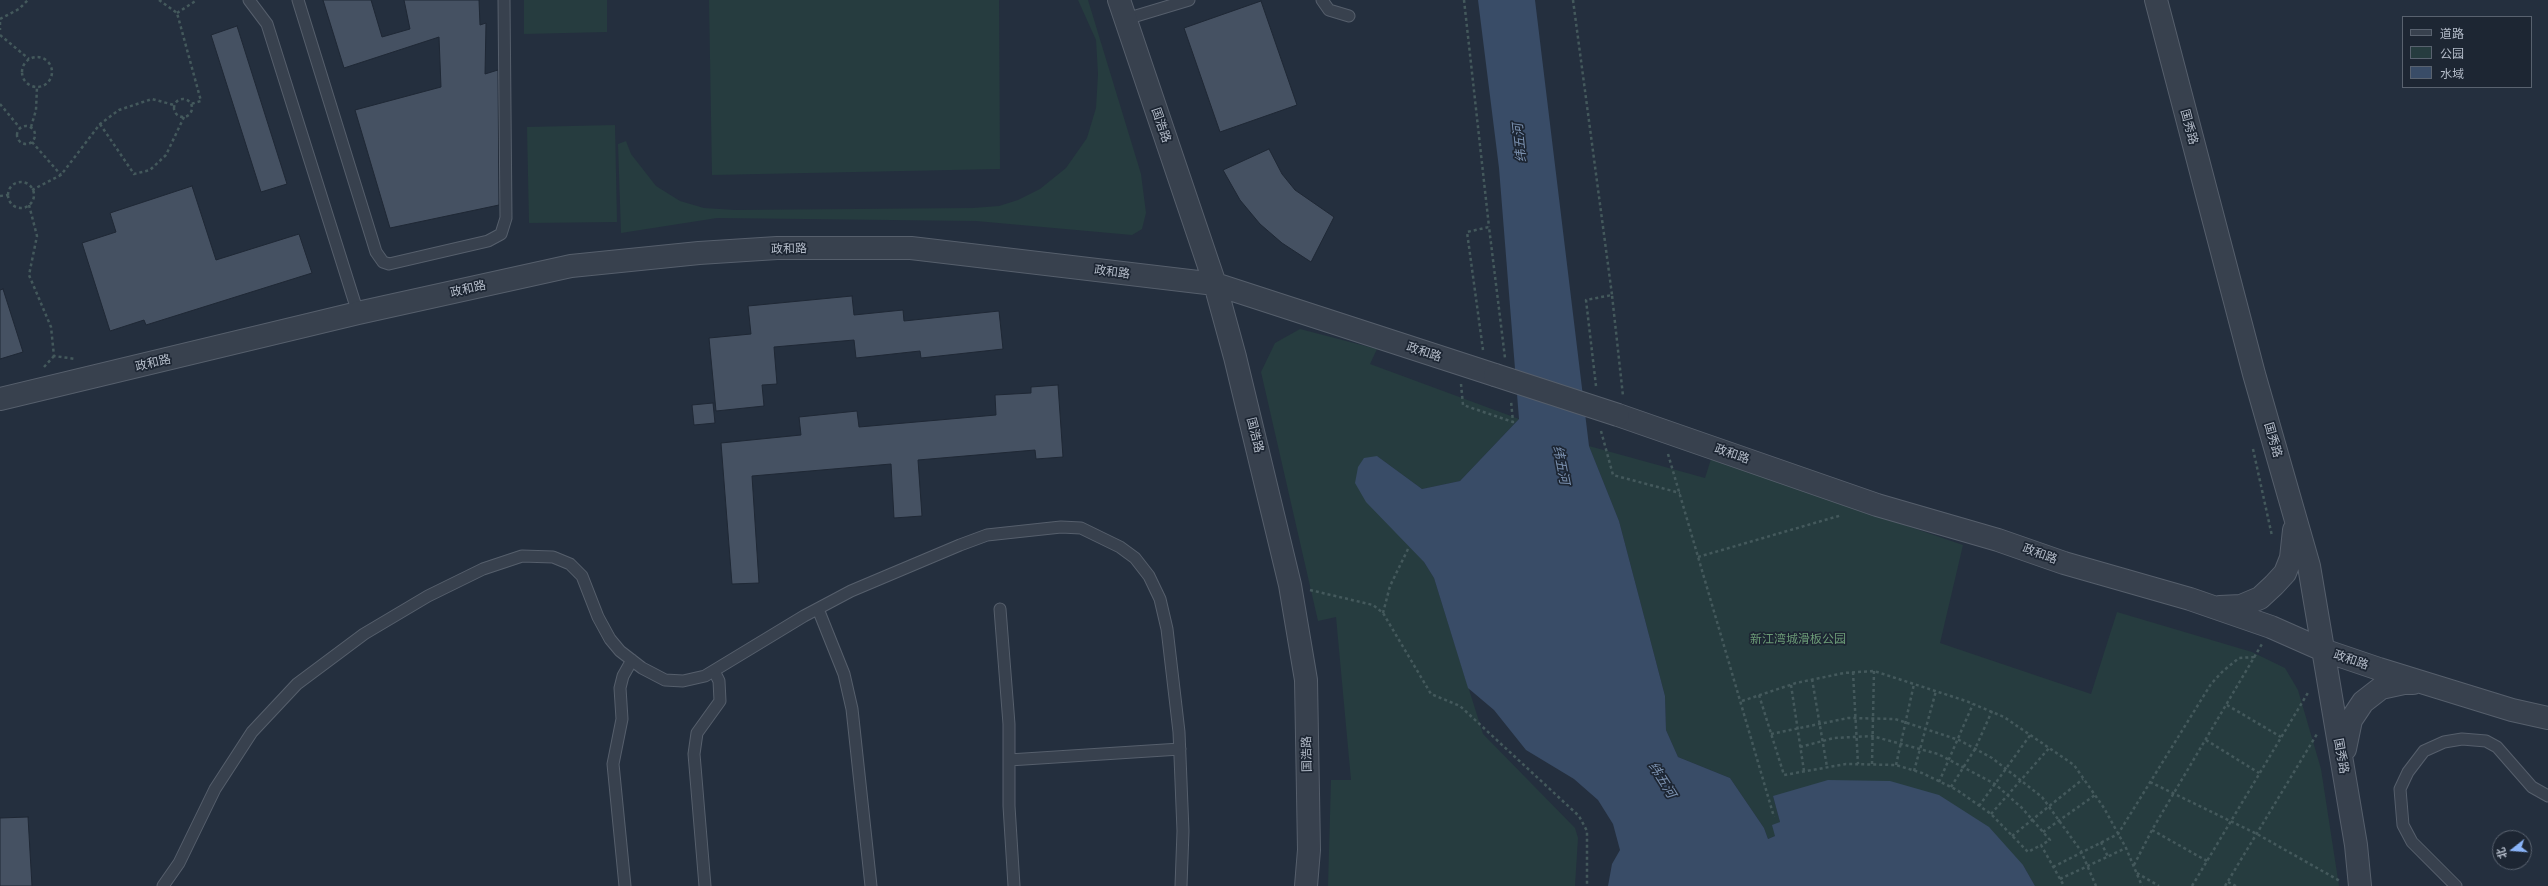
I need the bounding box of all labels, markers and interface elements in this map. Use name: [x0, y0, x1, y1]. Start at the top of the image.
legend: [2402, 16, 2532, 88]
text: 道路: [2440, 27, 2464, 41]
text: 公园: [2440, 47, 2464, 61]
text: 水域: [2440, 67, 2464, 81]
street label: 国浩路: [1148, 106, 1174, 144]
street label: 国秀路: [2177, 108, 2201, 146]
water label: 纬五河: [1510, 123, 1530, 163]
street label: 政和路: [771, 241, 807, 257]
street label: 政和路: [1093, 263, 1131, 281]
street label: 政和路: [449, 278, 487, 300]
street label: 政和路: [1405, 340, 1443, 364]
street label: 政和路: [134, 352, 172, 374]
street label: 国浩路: [1244, 416, 1266, 454]
street label: 国秀路: [2261, 421, 2285, 459]
street label: 政和路: [1713, 441, 1751, 467]
water label: 纬五河: [1550, 444, 1572, 486]
street label: 政和路: [2021, 541, 2059, 567]
park label: 新江湾城滑板公园: [1750, 632, 1846, 646]
street label: 政和路: [2332, 647, 2370, 673]
street label: 国浩路: [1299, 736, 1315, 772]
street label: 国秀路: [2331, 737, 2351, 775]
water label: 纬五河: [1645, 759, 1679, 801]
north arrow: [2492, 830, 2532, 870]
text: 北: [2494, 846, 2509, 860]

